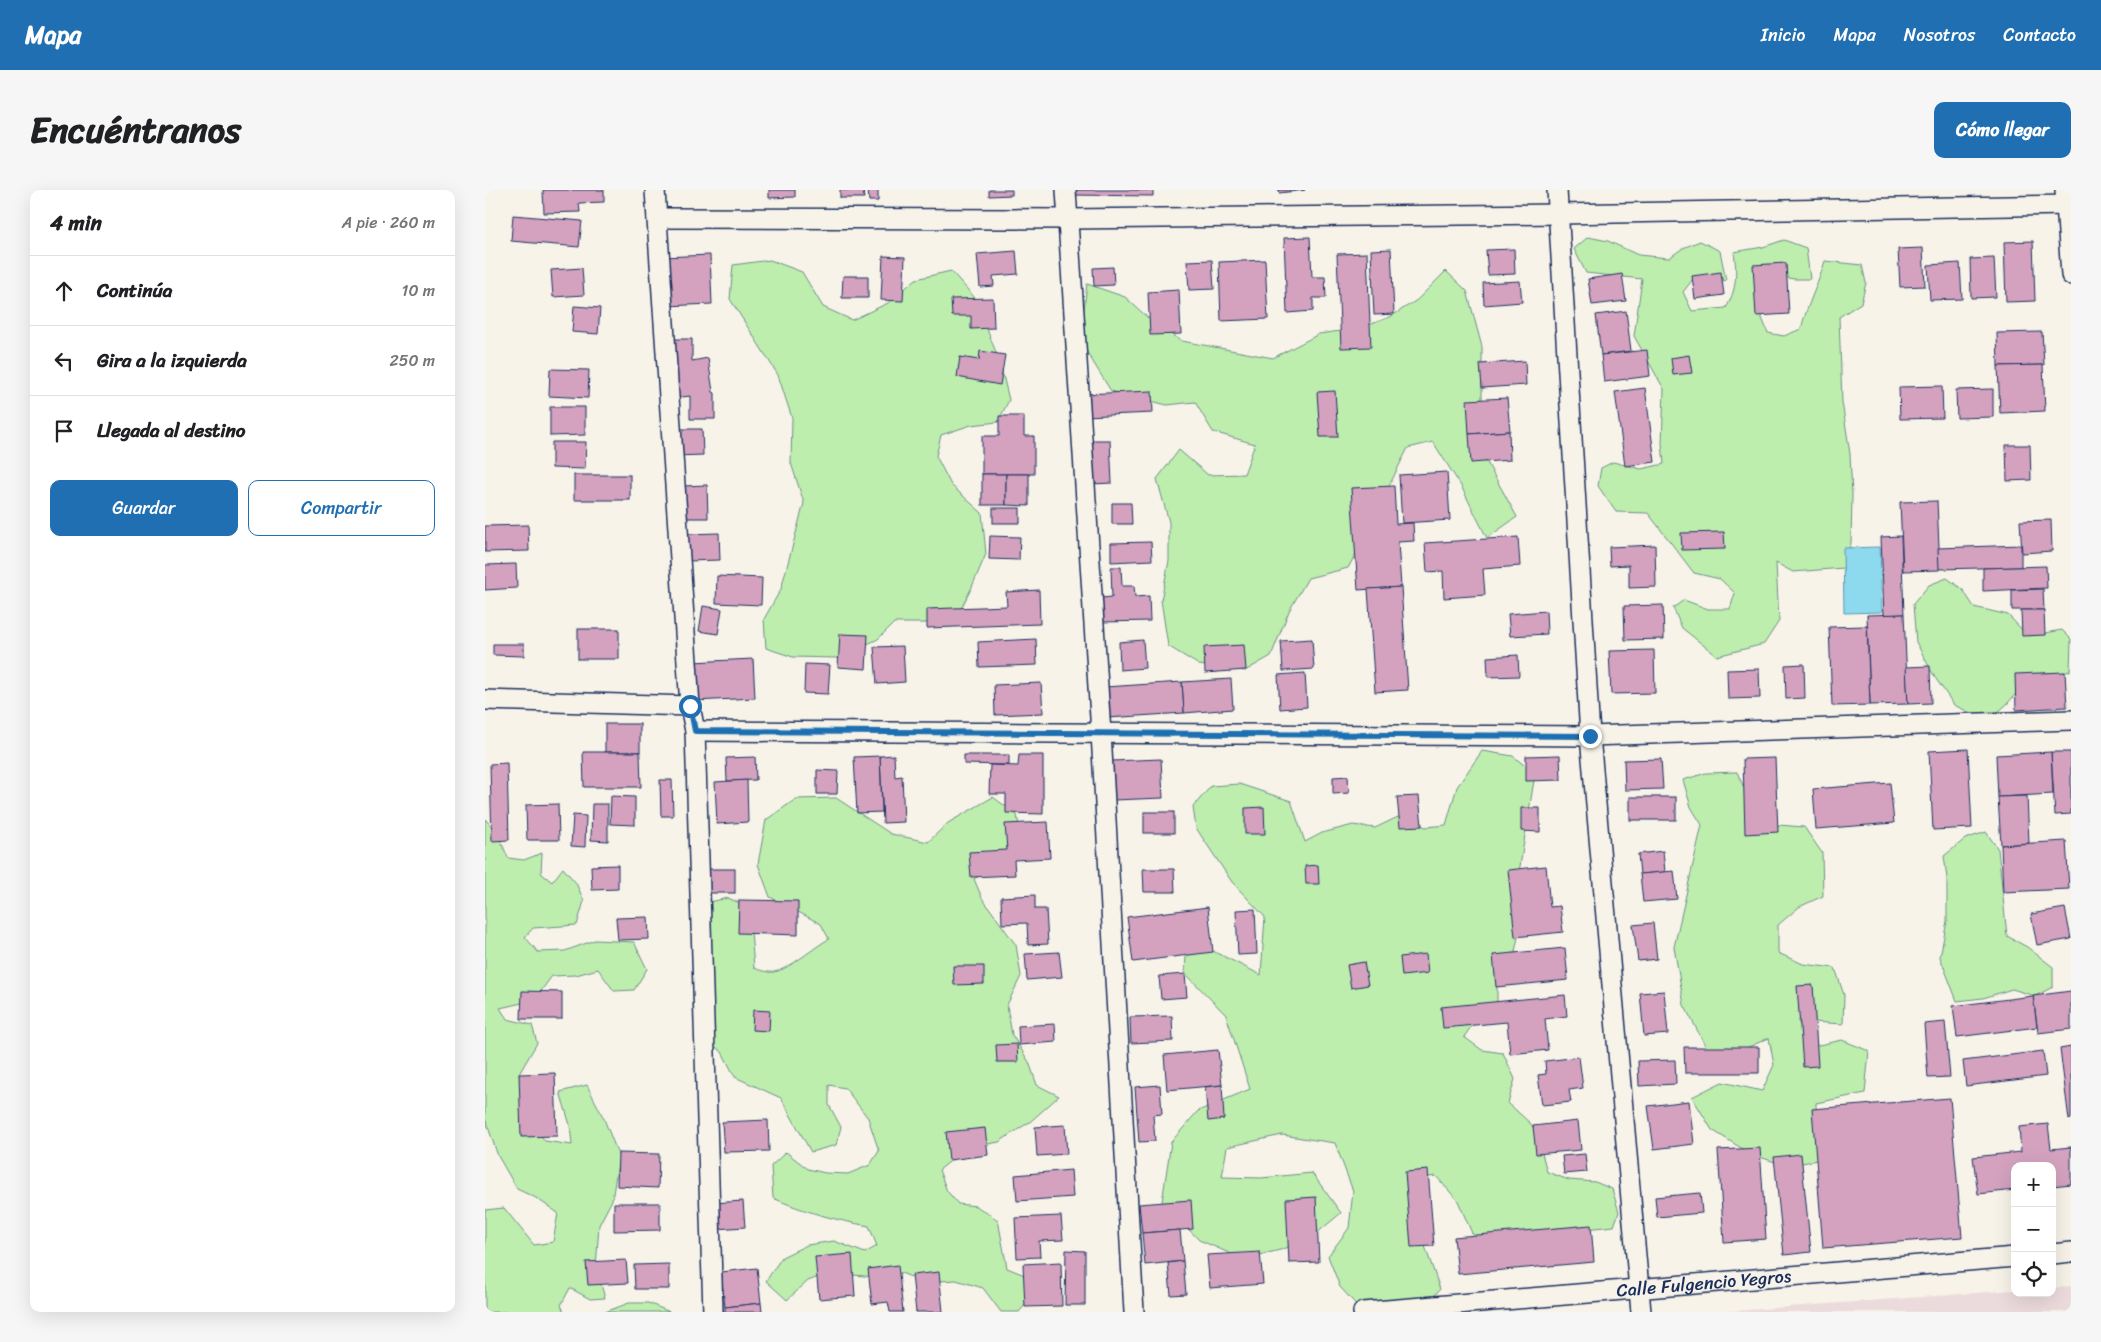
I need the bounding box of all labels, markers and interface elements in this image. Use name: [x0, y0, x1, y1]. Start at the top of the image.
text: Mapa: [25, 14, 81, 56]
text: Inicio: [1761, 19, 1806, 51]
text: Mapa: [1834, 19, 1876, 51]
text: Nosotros: [1904, 19, 1975, 51]
text: Contacto: [2003, 19, 2076, 51]
text: Encuéntranos: [30, 99, 241, 161]
button: Cómo llegar: [1934, 102, 2071, 158]
text: 4 min: [50, 204, 102, 242]
text: A pie · 260 m: [342, 208, 435, 237]
text: Continúa: [97, 274, 172, 307]
text: 10 m: [402, 276, 435, 305]
icon: ahead: [50, 277, 78, 305]
text: Gira a la izquierda: [97, 344, 247, 377]
text: 250 m: [389, 346, 435, 375]
icon: left: [50, 347, 78, 375]
text: Llegada al destino: [97, 414, 246, 447]
icon: arrive: [50, 417, 78, 445]
button: Guardar: [50, 480, 238, 536]
button: Compartir: [248, 480, 435, 536]
route start: [679, 695, 702, 718]
route end: [1579, 725, 1602, 748]
map controls: [2011, 1162, 2056, 1297]
button: +: [2011, 1162, 2056, 1207]
button: −: [2011, 1207, 2056, 1252]
button: locate: [2011, 1252, 2056, 1297]
street label: Calle Fulgencio Yegros: [1615, 1260, 1793, 1307]

